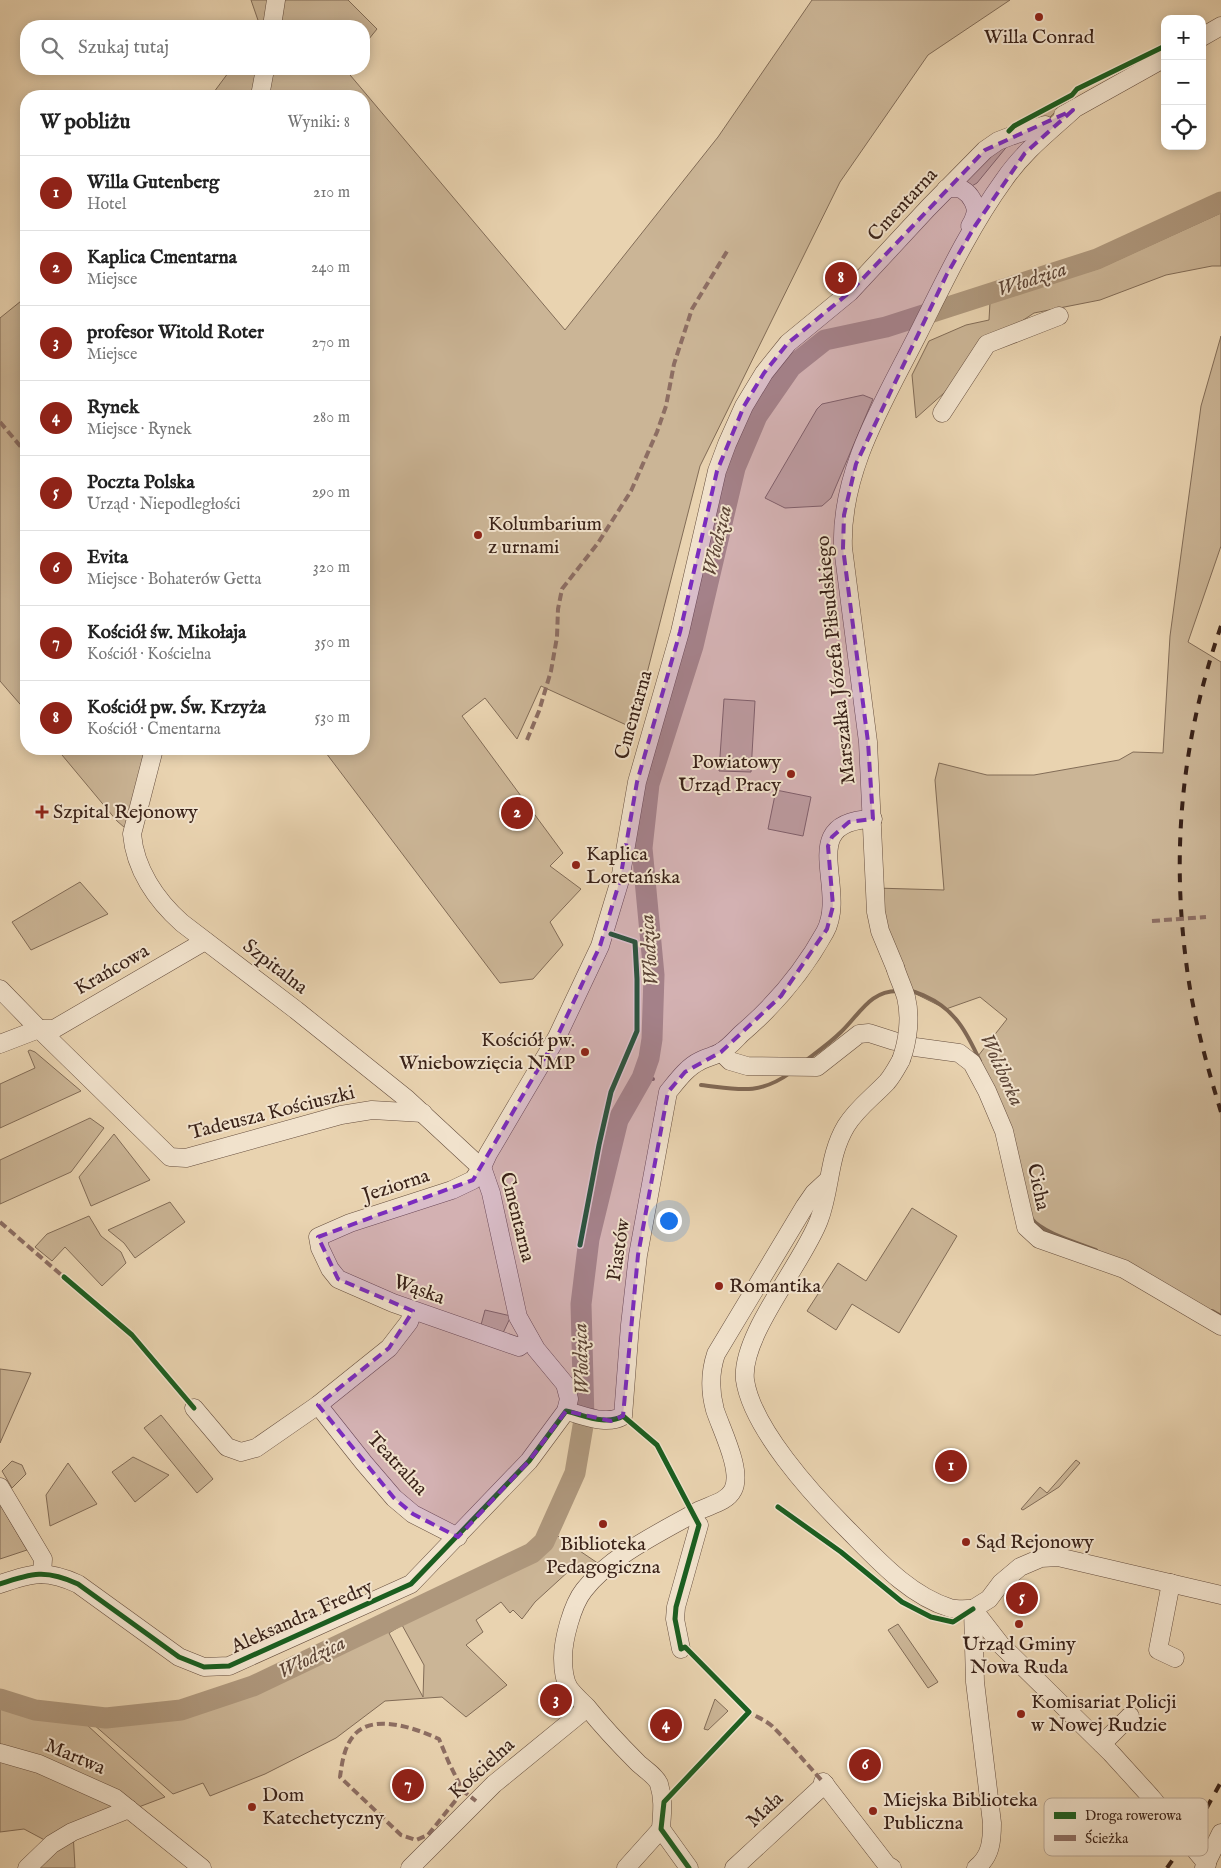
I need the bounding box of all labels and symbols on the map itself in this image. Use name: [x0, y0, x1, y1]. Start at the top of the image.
marker: Willa Conrad: [1033, 11, 1045, 23]
place label: Willa Conrad: [984, 25, 1095, 50]
street label: Cmentarna: [863, 163, 944, 247]
water label: Włodzica: [994, 256, 1070, 304]
pin: 8: [825, 259, 857, 297]
water label: Włodzica: [697, 503, 739, 579]
place label: Kolumbarium z urnami: [488, 512, 602, 560]
marker: Kolumbarium z urnami: [472, 529, 484, 541]
street label: Marszałka Józefa Piłsudskiego: [810, 534, 862, 786]
street label: Cmentarna: [609, 667, 659, 762]
place label: Powiatowy Urząd Pracy: [678, 750, 781, 798]
marker: Powiatowy Urząd Pracy: [785, 768, 797, 780]
pin: 2: [501, 794, 533, 832]
place label: Szpital Rejonowy: [53, 800, 198, 825]
marker: Szpital Rejonowy: [35, 805, 49, 819]
place label: Kaplica Loretańska: [586, 842, 681, 890]
marker: Kaplica Loretańska: [570, 859, 582, 871]
water label: Włodzica: [634, 913, 666, 987]
street label: Szpitalna: [237, 934, 313, 1000]
street label: Krańcowa: [70, 938, 154, 1001]
place label: Kościół pw. Wniebowzięcia NMP: [399, 1028, 575, 1076]
water label: Woliborka: [972, 1029, 1030, 1111]
marker: Kościół pw. Wniebowzięcia NMP: [579, 1046, 591, 1058]
street label: Tadeusza Kościuszki: [187, 1080, 357, 1146]
street label: Cicha: [1021, 1161, 1055, 1213]
street label: Jeziorna: [358, 1163, 433, 1209]
street label: Cmentarna: [494, 1170, 540, 1265]
your location: [656, 1208, 682, 1234]
street label: Piastów: [602, 1216, 636, 1283]
street label: Wąska: [390, 1269, 448, 1311]
place label: Romantika: [729, 1274, 822, 1299]
marker: Romantika: [713, 1280, 725, 1292]
water label: Włodzica: [567, 1322, 597, 1396]
street label: Teatralna: [361, 1427, 433, 1501]
pin: 1: [935, 1447, 967, 1485]
marker: Biblioteka Pedagogiczna: [597, 1518, 609, 1530]
place label: Sąd Rejonowy: [976, 1530, 1094, 1555]
place label: Biblioteka Pedagogiczna: [546, 1532, 661, 1580]
marker: Sąd Rejonowy: [960, 1536, 972, 1548]
street label: Aleksandra Fredry: [226, 1574, 377, 1660]
pin: 5: [1006, 1579, 1038, 1617]
marker: Urząd Gminy Nowa Ruda: [1013, 1618, 1025, 1630]
water label: Włodzica: [274, 1630, 350, 1686]
place label: Urząd Gminy Nowa Ruda: [962, 1632, 1076, 1680]
pin: 3: [540, 1681, 572, 1719]
place label: Komisariat Policji w Nowej Rudzie: [1031, 1690, 1177, 1738]
pin: 4: [650, 1706, 682, 1744]
marker: Komisariat Policji w Nowej Rudzie: [1015, 1708, 1027, 1720]
street label: Martwa: [41, 1733, 109, 1781]
street label: Kościelna: [444, 1733, 520, 1805]
pin: 6: [849, 1746, 881, 1784]
pin: 7: [392, 1766, 424, 1804]
place label: Dom Katechetyczny: [262, 1783, 384, 1831]
street label: Mała: [741, 1786, 789, 1833]
place label: Miejska Biblioteka Publiczna: [883, 1788, 1038, 1836]
legend: [1044, 1798, 1208, 1856]
marker: Dom Katechetyczny: [246, 1801, 258, 1813]
marker: Miejska Biblioteka Publiczna: [867, 1805, 879, 1817]
text: Droga rowerowa: [1085, 1807, 1182, 1825]
text: Ścieżka: [1085, 1829, 1129, 1848]

